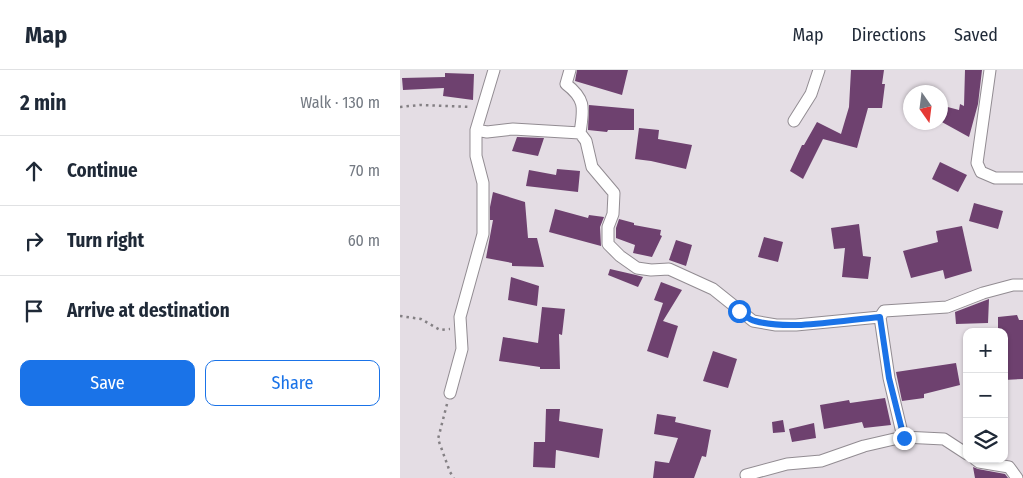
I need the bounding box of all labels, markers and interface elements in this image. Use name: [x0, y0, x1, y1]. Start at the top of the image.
text: Map: [25, 21, 67, 49]
text: Map: [792, 24, 824, 46]
text: Directions: [852, 24, 926, 46]
text: Saved: [954, 24, 998, 46]
north arrow: [903, 85, 948, 130]
text: 2 min: [20, 90, 67, 116]
text: Walk · 130 m: [300, 93, 380, 112]
icon: ahead: [20, 157, 48, 185]
text: Continue: [67, 159, 138, 182]
text: 70 m: [349, 161, 380, 180]
icon: right: [20, 227, 48, 255]
text: Turn right: [67, 229, 144, 252]
text: 60 m: [348, 231, 380, 250]
icon: arrive: [20, 297, 48, 325]
text: Arrive at destination: [67, 299, 230, 322]
route start: [728, 300, 751, 323]
map controls: [963, 328, 1008, 463]
button: +: [963, 328, 1008, 373]
button: Save: [20, 360, 195, 406]
button: Share: [205, 360, 380, 406]
button: −: [963, 373, 1008, 418]
button: layers: [963, 418, 1008, 463]
route end: [893, 427, 916, 450]

